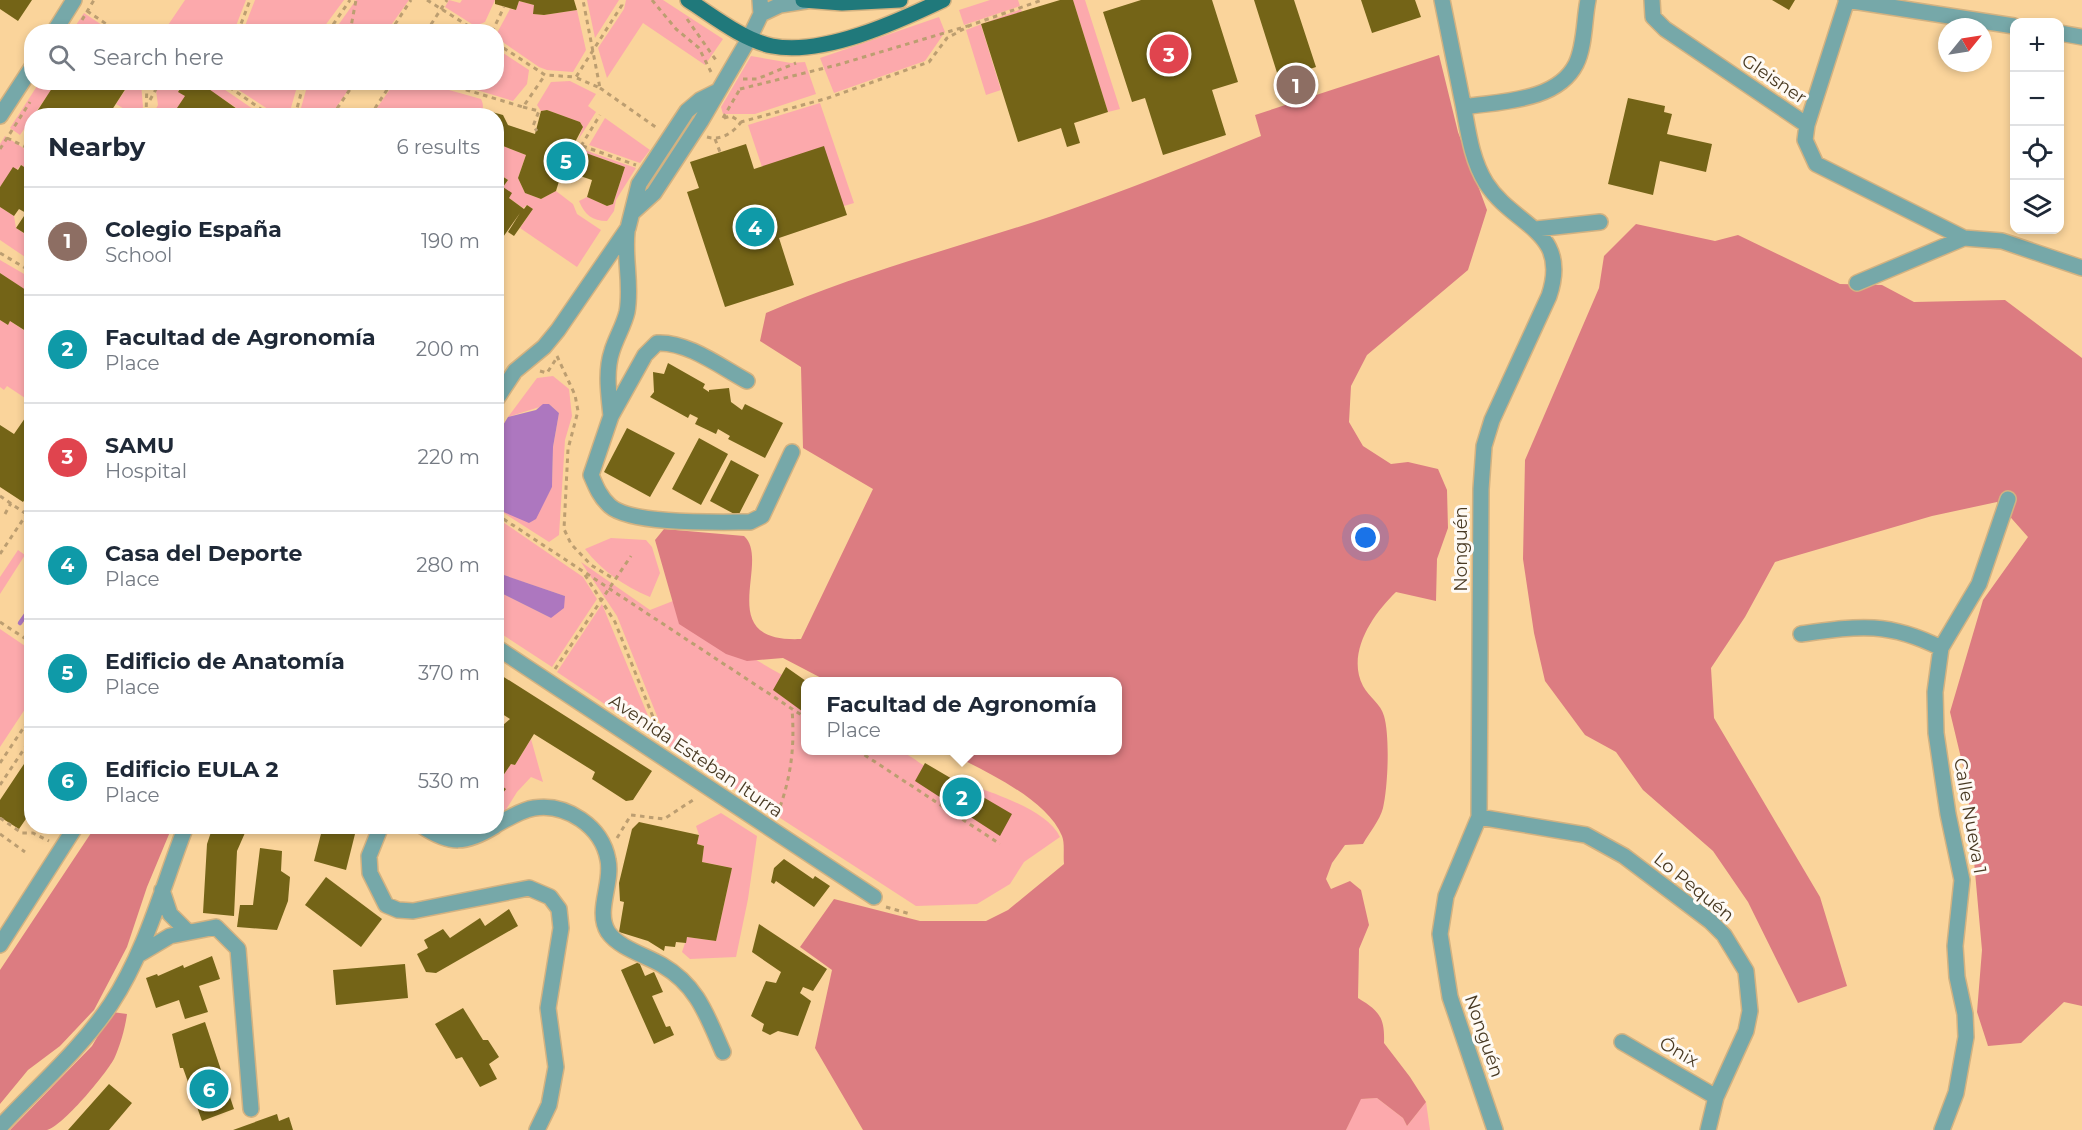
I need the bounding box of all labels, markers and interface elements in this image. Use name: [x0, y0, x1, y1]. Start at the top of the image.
north arrow: [1938, 18, 1992, 72]
map controls: [2010, 18, 2064, 234]
button: +: [2010, 18, 2064, 72]
search box: [24, 24, 504, 90]
pin: 3: [1150, 32, 1188, 76]
icon: search: [45, 41, 78, 74]
text: Search here: [93, 44, 224, 71]
street label: Gleisner: [1737, 49, 1811, 109]
pin: 1: [1276, 62, 1316, 107]
button: −: [2010, 72, 2064, 126]
button: locate: [2010, 126, 2064, 180]
text: Nearby: [48, 131, 145, 163]
text: 6 results: [396, 135, 480, 159]
pin: 5: [546, 138, 586, 184]
button: layers: [2010, 180, 2064, 234]
pin: 4: [736, 204, 774, 250]
text: Colegio España: [105, 216, 282, 243]
text: 1: [64, 229, 71, 253]
text: 190 m: [421, 229, 480, 253]
text: School: [105, 243, 172, 267]
text: Facultad de Agronomía: [105, 324, 376, 351]
text: 2: [62, 337, 73, 361]
text: 200 m: [416, 337, 480, 361]
text: Place: [105, 351, 160, 375]
text: SAMU: [105, 432, 174, 459]
text: 3: [62, 445, 73, 469]
text: 220 m: [418, 445, 480, 469]
text: Hospital: [105, 459, 187, 483]
street label: Nonguén: [1450, 506, 1472, 592]
your location: [1351, 523, 1380, 552]
text: Casa del Deporte: [105, 540, 302, 567]
text: 4: [61, 553, 74, 577]
text: 280 m: [416, 553, 480, 577]
text: Place: [105, 567, 160, 591]
text: Edificio de Anatomía: [105, 648, 345, 675]
text: 5: [62, 661, 73, 685]
text: 370 m: [418, 661, 480, 685]
text: Place: [105, 675, 160, 699]
popup: [801, 677, 1122, 755]
street label: Avenida Esteban Iturra: [605, 690, 787, 822]
text: Facultad de Agronomía: [826, 691, 1097, 718]
text: Place: [826, 718, 881, 742]
text: Edificio EULA 2: [105, 756, 278, 783]
street label: Calle Nueva 1: [1949, 756, 1991, 876]
text: 6: [61, 769, 74, 793]
text: 530 m: [418, 769, 480, 793]
pin: 2: [942, 774, 982, 820]
text: Place: [105, 783, 160, 807]
street label: Lo Pequén: [1649, 848, 1739, 926]
street label: Nonguén: [1460, 992, 1508, 1080]
street label: Ónix: [1655, 1032, 1703, 1072]
pin: 6: [190, 1066, 228, 1112]

